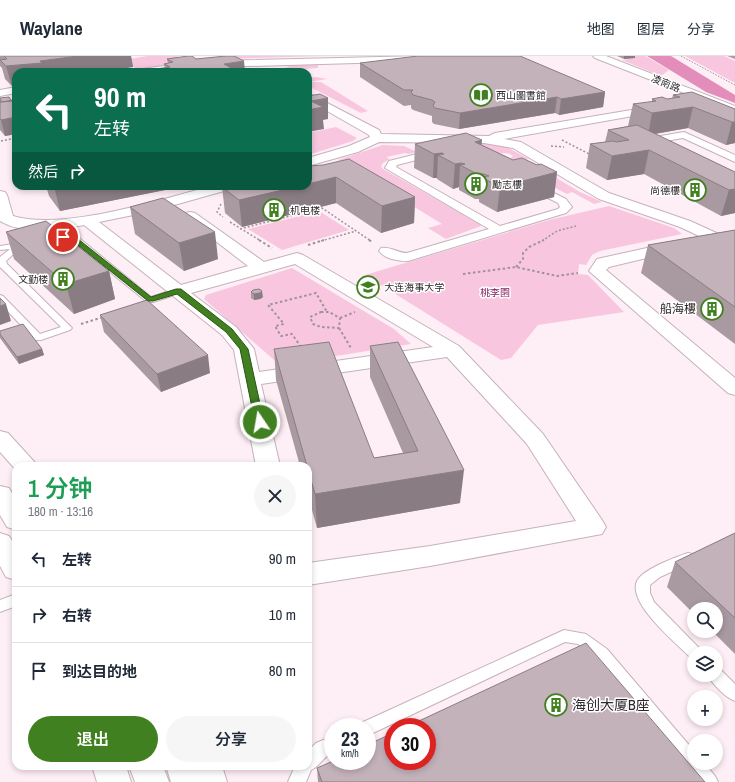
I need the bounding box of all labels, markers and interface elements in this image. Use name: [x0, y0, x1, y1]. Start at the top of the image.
text: Waylane: [20, 15, 83, 41]
text: 地图: [587, 20, 615, 38]
text: 图层: [637, 20, 665, 38]
text: 分享: [687, 20, 715, 38]
street label: 凌南路: [649, 72, 682, 95]
text: 90 m: [94, 78, 146, 116]
library icon: 西山圖書館: [468, 82, 494, 108]
icon: left: [28, 84, 80, 136]
place label: 西山圖書館: [496, 89, 546, 102]
text: 左转: [94, 116, 130, 141]
icon: right: [66, 160, 88, 182]
text: 然后: [28, 161, 58, 182]
building icon: 勵志樓: [463, 171, 489, 197]
building icon: 尚德樓: [682, 177, 708, 203]
place label: 勵志樓: [492, 178, 522, 191]
place label: 尚德樓: [650, 184, 680, 197]
building icon: 机电楼: [261, 197, 287, 223]
place label: 机电楼: [290, 204, 320, 217]
pin: [46, 220, 80, 254]
icon: arrive: [52, 226, 74, 248]
building icon: 文勤楼: [50, 266, 76, 292]
place label: 文勤楼: [18, 273, 48, 286]
school or university icon: 大连海事大学: [355, 274, 381, 300]
place label: 大连海事大学: [384, 281, 444, 294]
park label: 桃李園: [480, 286, 510, 299]
building icon: 船海樓: [699, 296, 725, 322]
place label: 船海樓: [660, 301, 696, 317]
position arrow: [239, 401, 281, 443]
text: 1 分钟: [28, 472, 92, 504]
button: close: [254, 475, 296, 517]
text: 180 m · 13:16: [28, 503, 93, 520]
icon: left: [28, 548, 50, 570]
text: 90 m: [269, 548, 296, 569]
text: 左转: [62, 549, 92, 570]
map controls: [687, 602, 723, 770]
button: search: [687, 602, 723, 638]
icon: right: [28, 604, 50, 626]
text: 10 m: [269, 604, 296, 625]
text: 右转: [62, 605, 92, 626]
button: layers: [687, 646, 723, 682]
icon: arrive: [28, 660, 50, 682]
text: 80 m: [269, 660, 296, 681]
text: 到达目的地: [62, 661, 137, 682]
button: +: [687, 690, 723, 726]
building icon: 海创大厦B座: [543, 692, 569, 718]
place label: 海创大厦B座: [572, 696, 650, 714]
button: 退出: [28, 716, 158, 762]
button: 分享: [166, 716, 296, 762]
speed limit sign: 30: [384, 718, 436, 770]
text: 23: [341, 725, 359, 752]
button: −: [687, 734, 723, 770]
text: km/h: [341, 747, 359, 760]

